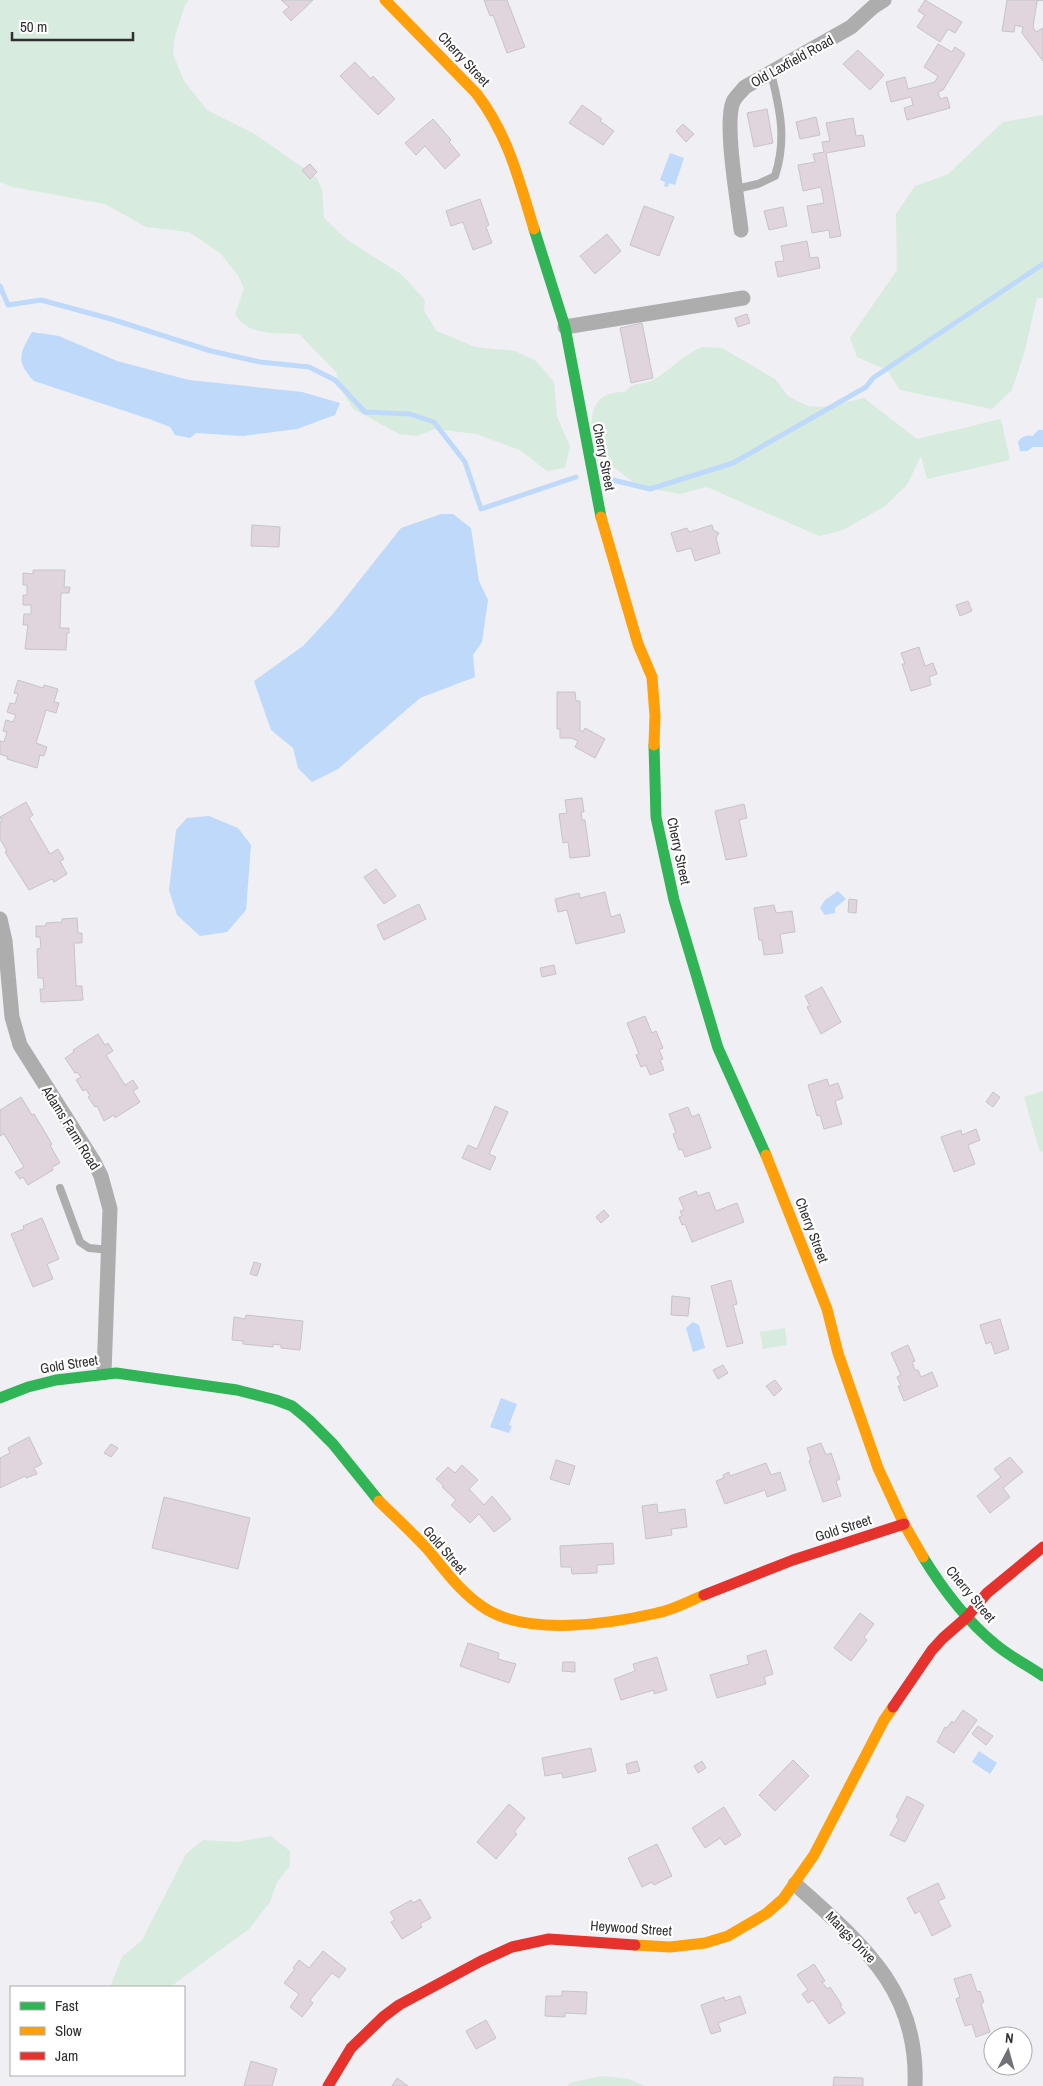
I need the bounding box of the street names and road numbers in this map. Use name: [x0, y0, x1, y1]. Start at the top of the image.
street label: Cherry Street: [434, 28, 494, 90]
street label: Old Laxfield Road: [747, 31, 837, 91]
street label: Cherry Street: [589, 422, 619, 492]
street label: Cherry Street: [663, 816, 695, 886]
street label: Adams Farm Road: [37, 1082, 104, 1173]
street label: Cherry Street: [791, 1195, 833, 1265]
street label: Gold Street: [39, 1351, 99, 1377]
street label: Gold Street: [813, 1510, 873, 1546]
street label: Gold Street: [419, 1522, 471, 1578]
street label: Cherry Street: [942, 1562, 1000, 1626]
street label: Mangs Drive: [822, 1907, 880, 1967]
street label: Heywood Street: [590, 1916, 672, 1940]

